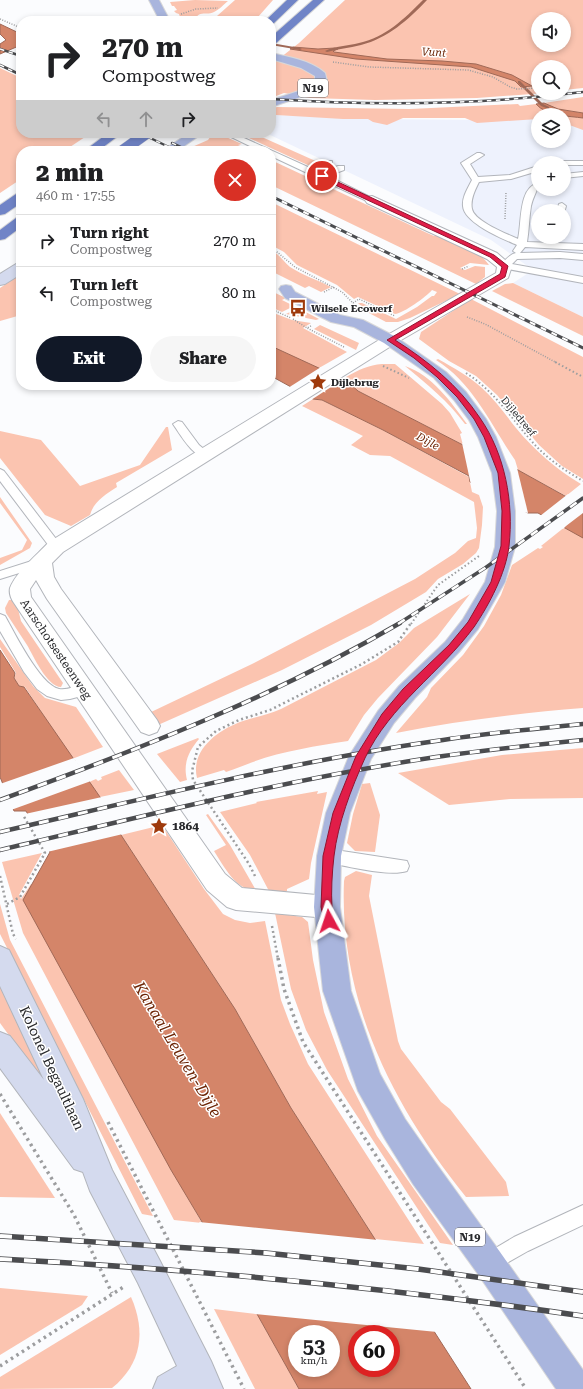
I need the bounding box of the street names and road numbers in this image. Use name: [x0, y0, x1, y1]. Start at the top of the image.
road number: N19: [298, 79, 328, 97]
street label: Dijledreef: [499, 394, 539, 439]
street label: Aarschotsesteenweg: [17, 596, 95, 702]
street label: Kolonel Begaultlaan: [16, 1003, 88, 1133]
road number: N19: [455, 1228, 485, 1246]

